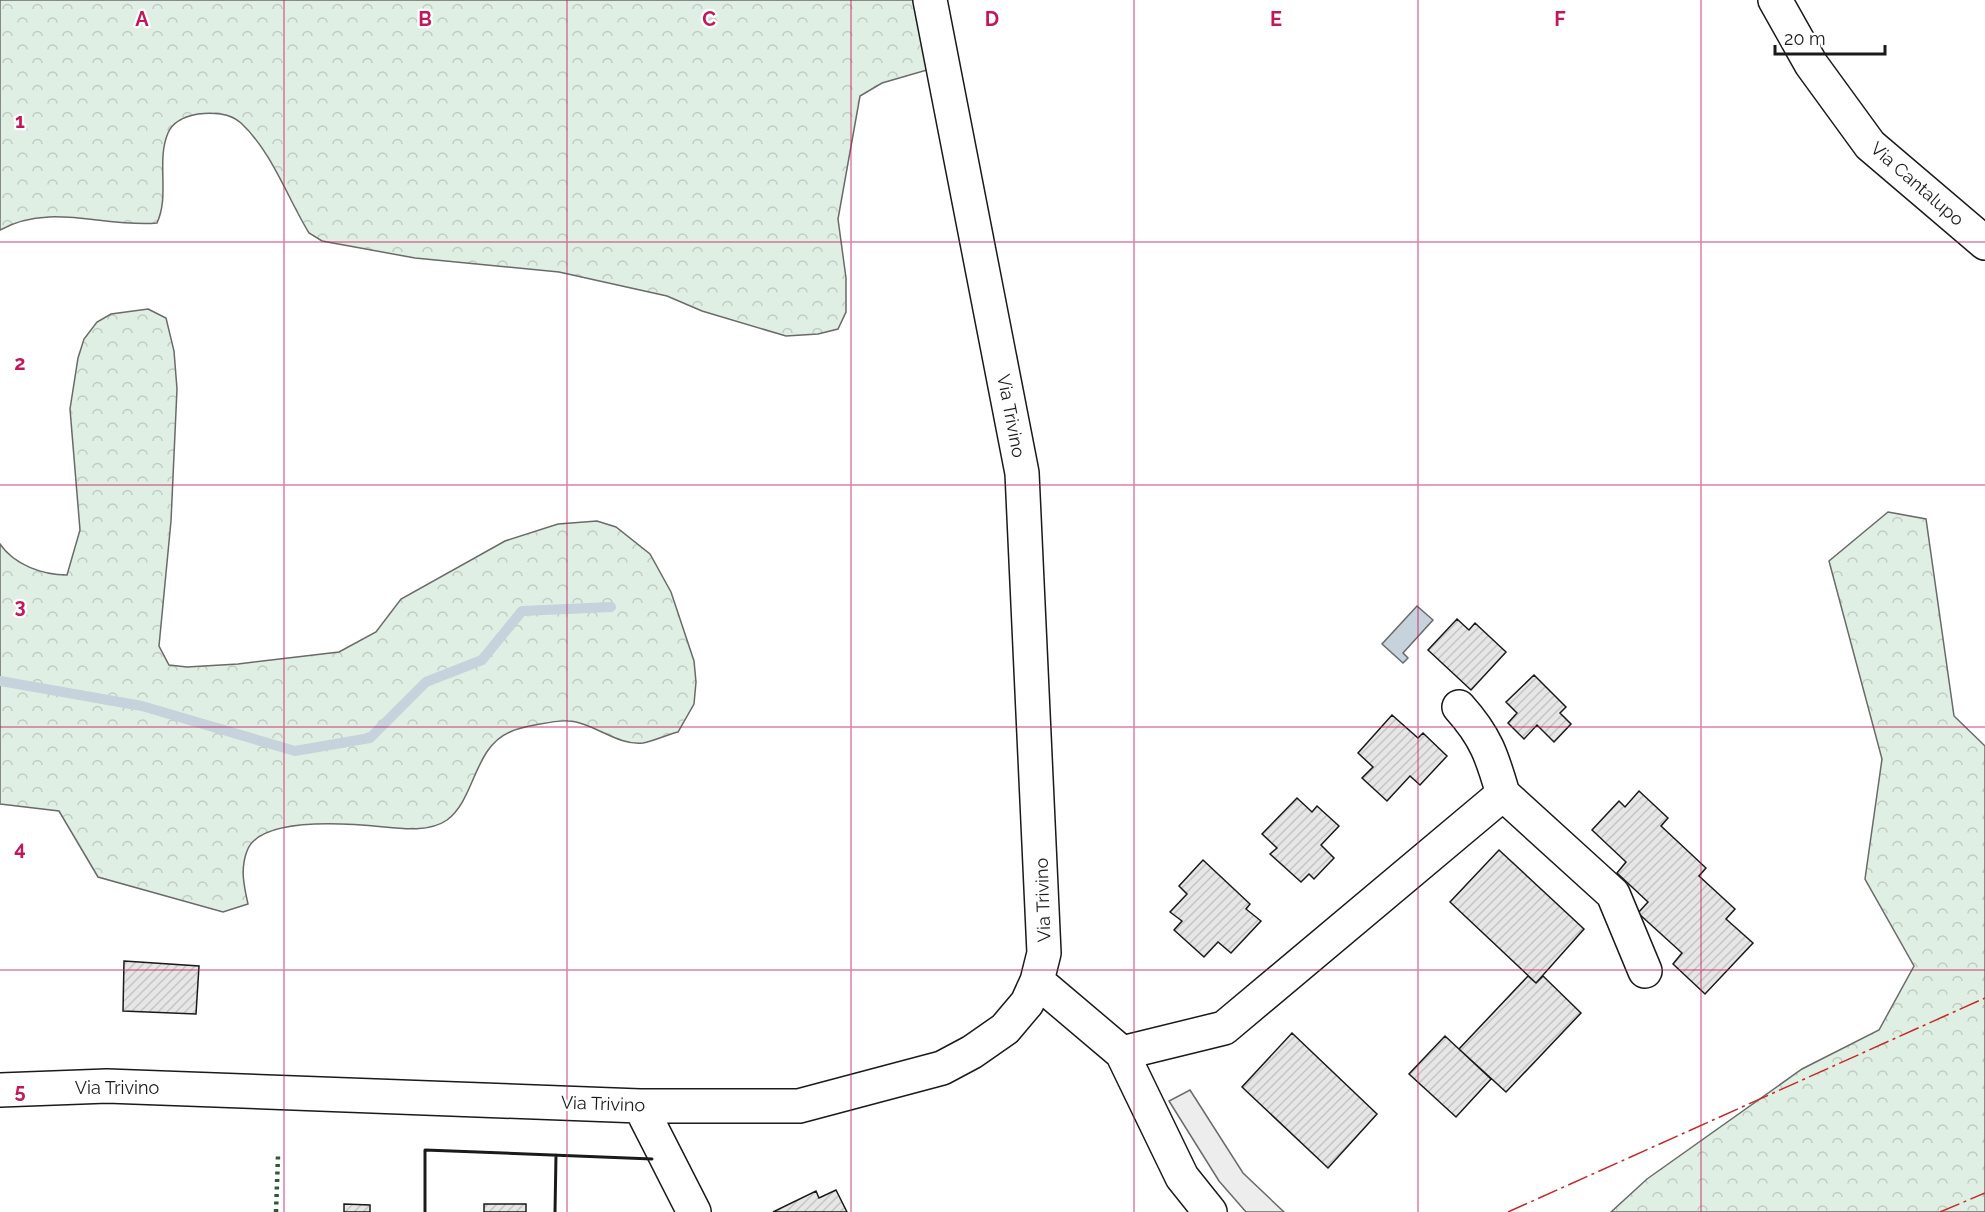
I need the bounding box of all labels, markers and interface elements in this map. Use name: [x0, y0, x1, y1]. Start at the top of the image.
text: A: [135, 7, 149, 31]
text: B: [418, 7, 432, 31]
text: C: [702, 7, 716, 31]
text: D: [985, 7, 999, 31]
text: E: [1270, 7, 1282, 31]
text: F: [1554, 7, 1566, 31]
scale bar: [1775, 18, 1884, 56]
text: 20 m: [1784, 28, 1826, 49]
text: 1: [15, 109, 25, 133]
street label: Via Cantalupo: [1867, 138, 1968, 230]
text: 2: [14, 351, 26, 375]
street label: Via Trivino: [993, 372, 1030, 460]
text: 3: [14, 594, 26, 618]
text: 4: [14, 836, 26, 860]
street label: Via Trivino: [1031, 857, 1054, 943]
street label: Via Trivino: [75, 1077, 159, 1098]
text: 5: [14, 1079, 26, 1103]
street label: Via Trivino: [560, 1092, 646, 1115]

